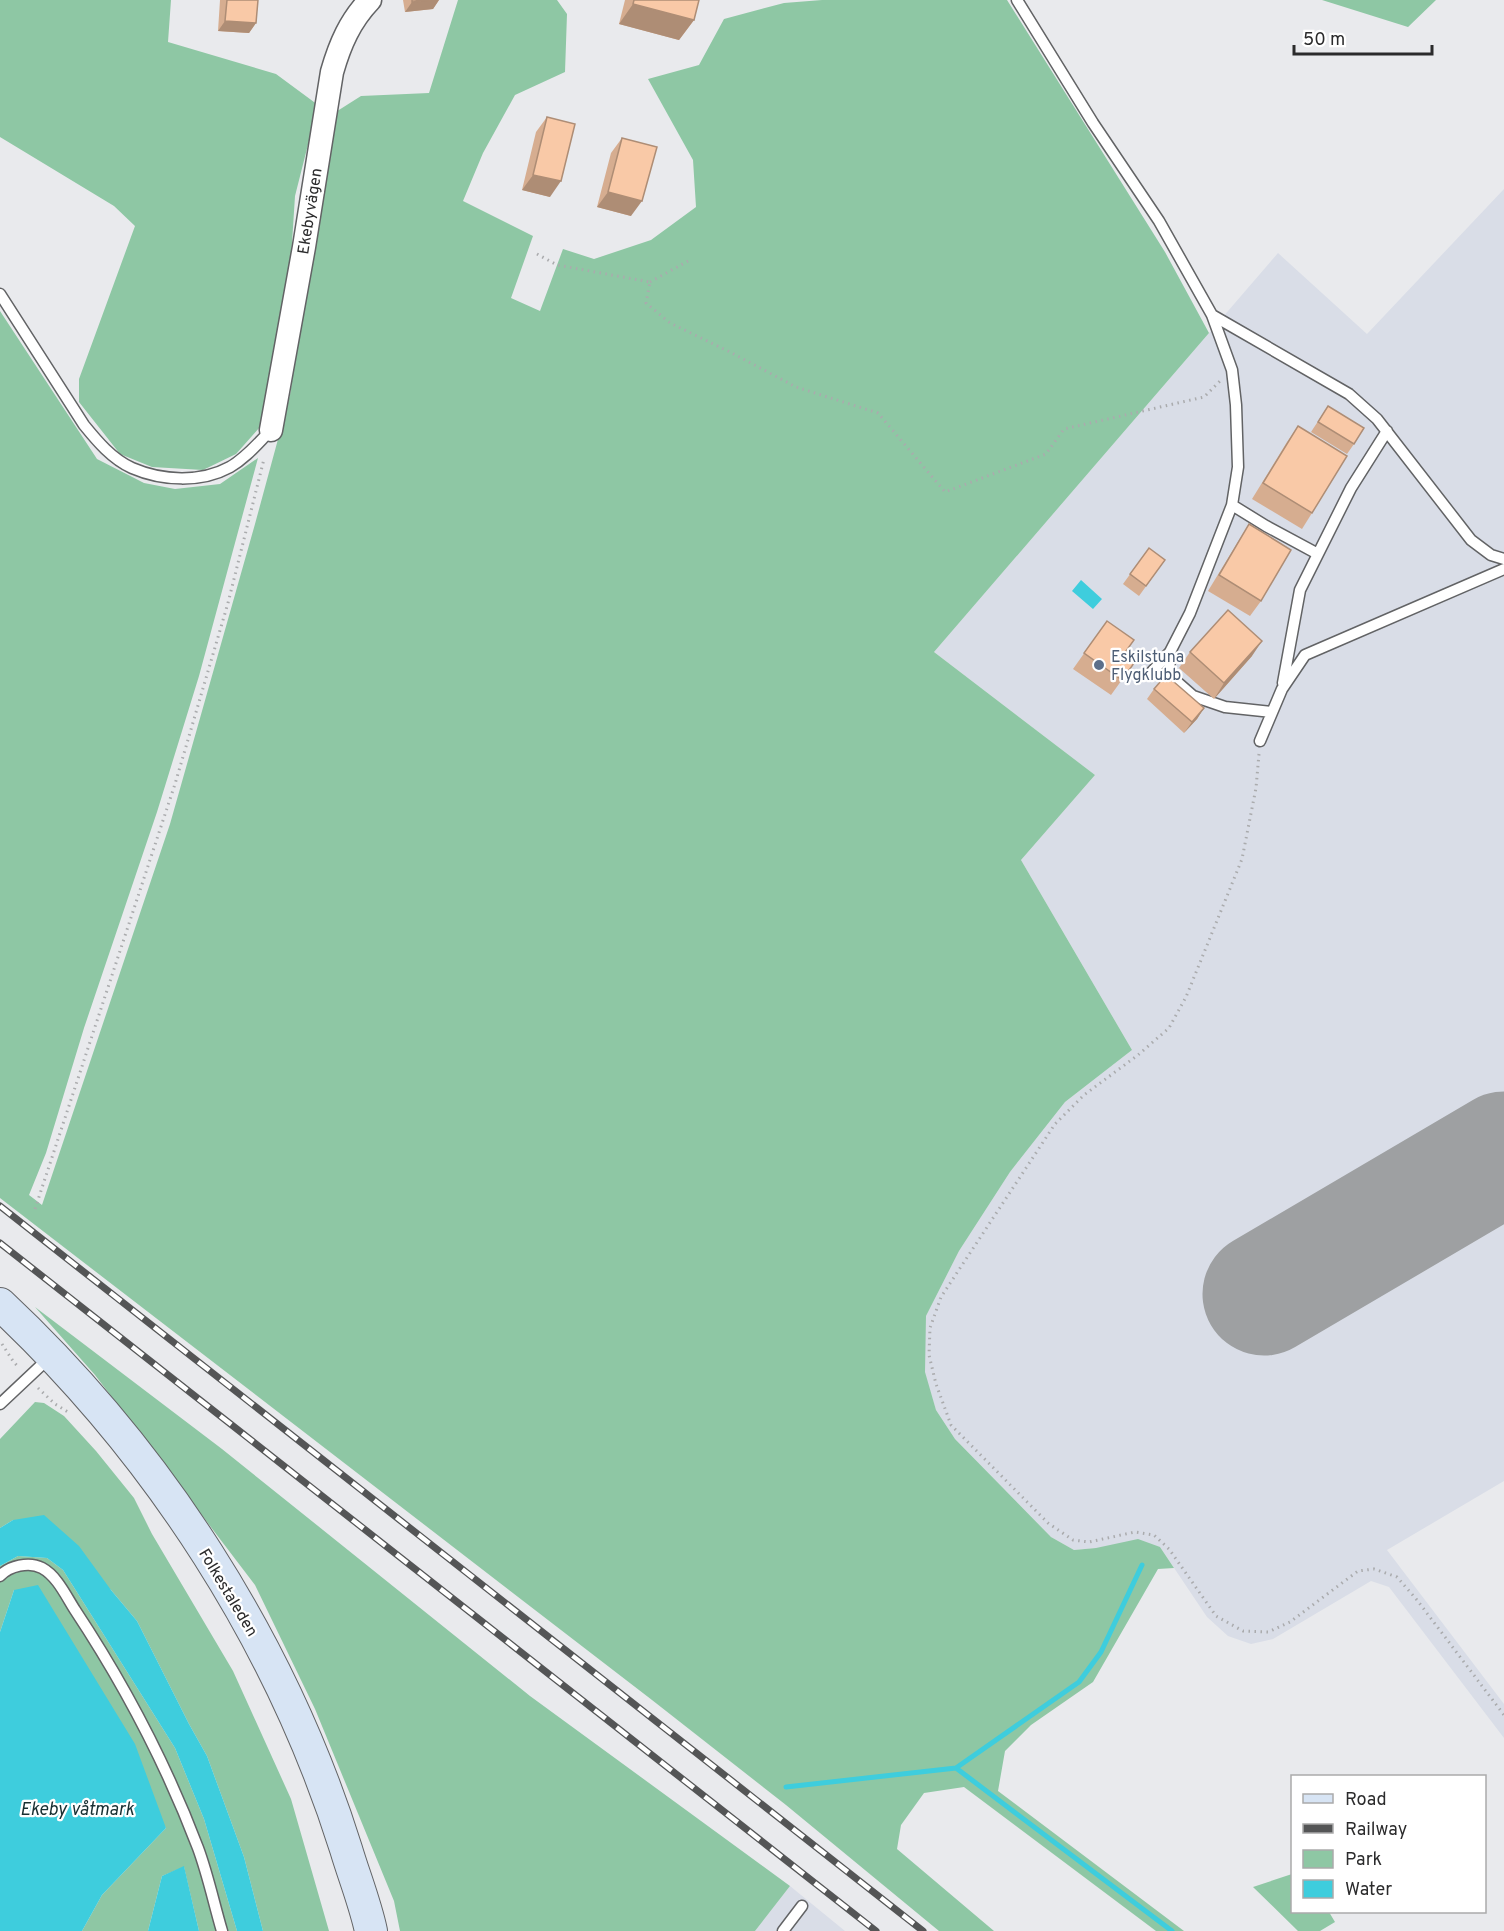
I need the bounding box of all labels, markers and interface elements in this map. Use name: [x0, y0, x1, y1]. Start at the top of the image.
scale bar: [1294, 18, 1432, 56]
text: 50 m: [1303, 29, 1345, 52]
street label: Ekebyvägen: [294, 167, 328, 256]
place label: Eskilstuna Flygklubb: [1111, 648, 1184, 686]
marker: Eskilstuna Flygklubb: [1092, 658, 1106, 672]
street label: Folkestaleden: [193, 1546, 261, 1641]
legend: [1291, 1775, 1486, 1913]
text: Road: [1345, 1789, 1387, 1812]
water label: Ekeby våtmark: [20, 1799, 135, 1822]
text: Railway: [1345, 1819, 1407, 1842]
text: Park: [1345, 1849, 1382, 1872]
text: Water: [1345, 1879, 1392, 1902]

